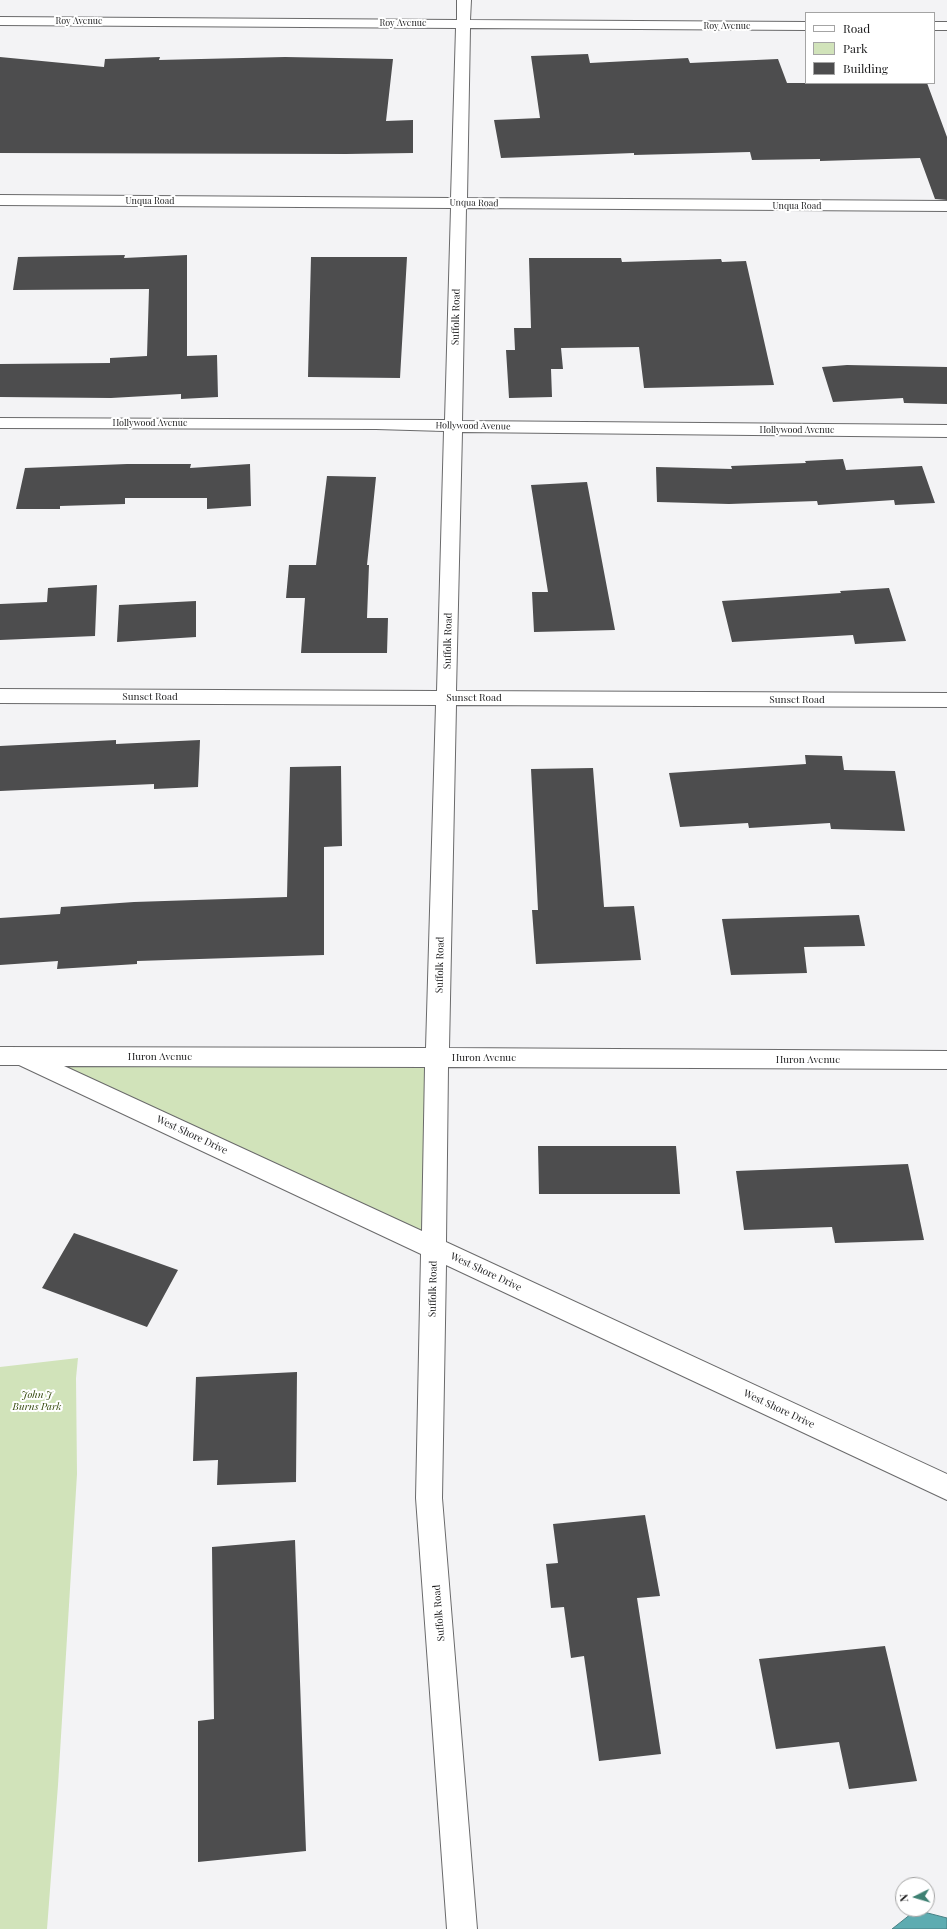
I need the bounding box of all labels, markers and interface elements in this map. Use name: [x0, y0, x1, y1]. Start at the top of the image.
legend: [805, 12, 935, 84]
street label: Roy Avenue: [55, 16, 103, 26]
street label: Roy Avenue: [379, 18, 427, 28]
text: Road: [843, 20, 870, 36]
street label: Roy Avenue: [703, 21, 751, 31]
text: Park: [843, 40, 868, 56]
text: Building: [843, 60, 888, 76]
street label: Unqua Road: [126, 196, 174, 206]
street label: Unqua Road: [449, 197, 499, 209]
street label: Unqua Road: [773, 201, 821, 211]
street label: Suffolk Road: [450, 289, 462, 345]
street label: Hollywood Avenue: [112, 418, 188, 428]
street label: Hollywood Avenue: [435, 420, 511, 432]
street label: Hollywood Avenue: [759, 425, 835, 435]
street label: Suffolk Road: [442, 613, 454, 669]
street label: Sunset Road: [122, 691, 178, 703]
street label: Sunset Road: [446, 692, 502, 704]
street label: Sunset Road: [769, 694, 825, 706]
street label: Suffolk Road: [434, 937, 446, 993]
street label: Huron Avenue: [128, 1051, 192, 1063]
street label: Huron Avenue: [452, 1052, 516, 1064]
street label: Huron Avenue: [776, 1054, 840, 1066]
street label: West Shore Drive: [155, 1113, 229, 1157]
street label: West Shore Drive: [449, 1250, 523, 1294]
street label: Suffolk Road: [427, 1261, 439, 1317]
street label: West Shore Drive: [742, 1387, 816, 1431]
park label: John J Burns Park: [13, 1389, 61, 1412]
street label: Suffolk Road: [431, 1584, 447, 1642]
north arrow: [895, 1877, 935, 1917]
text: N: [896, 1893, 911, 1903]

